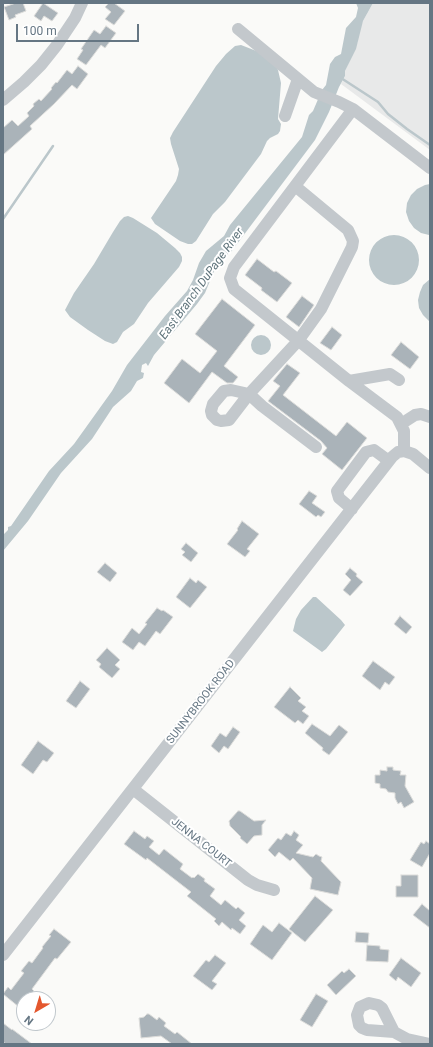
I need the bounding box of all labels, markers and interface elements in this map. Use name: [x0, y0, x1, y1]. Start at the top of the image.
scale bar: [18, 16, 141, 42]
text: 100 m: [23, 24, 57, 38]
water label: East Branch DuPage River: [157, 226, 247, 342]
street label: SUNNYBROOK ROAD: [164, 657, 238, 747]
street label: JENNA COURT: [168, 815, 234, 871]
north arrow: [16, 991, 56, 1031]
text: N: [22, 1013, 36, 1028]

